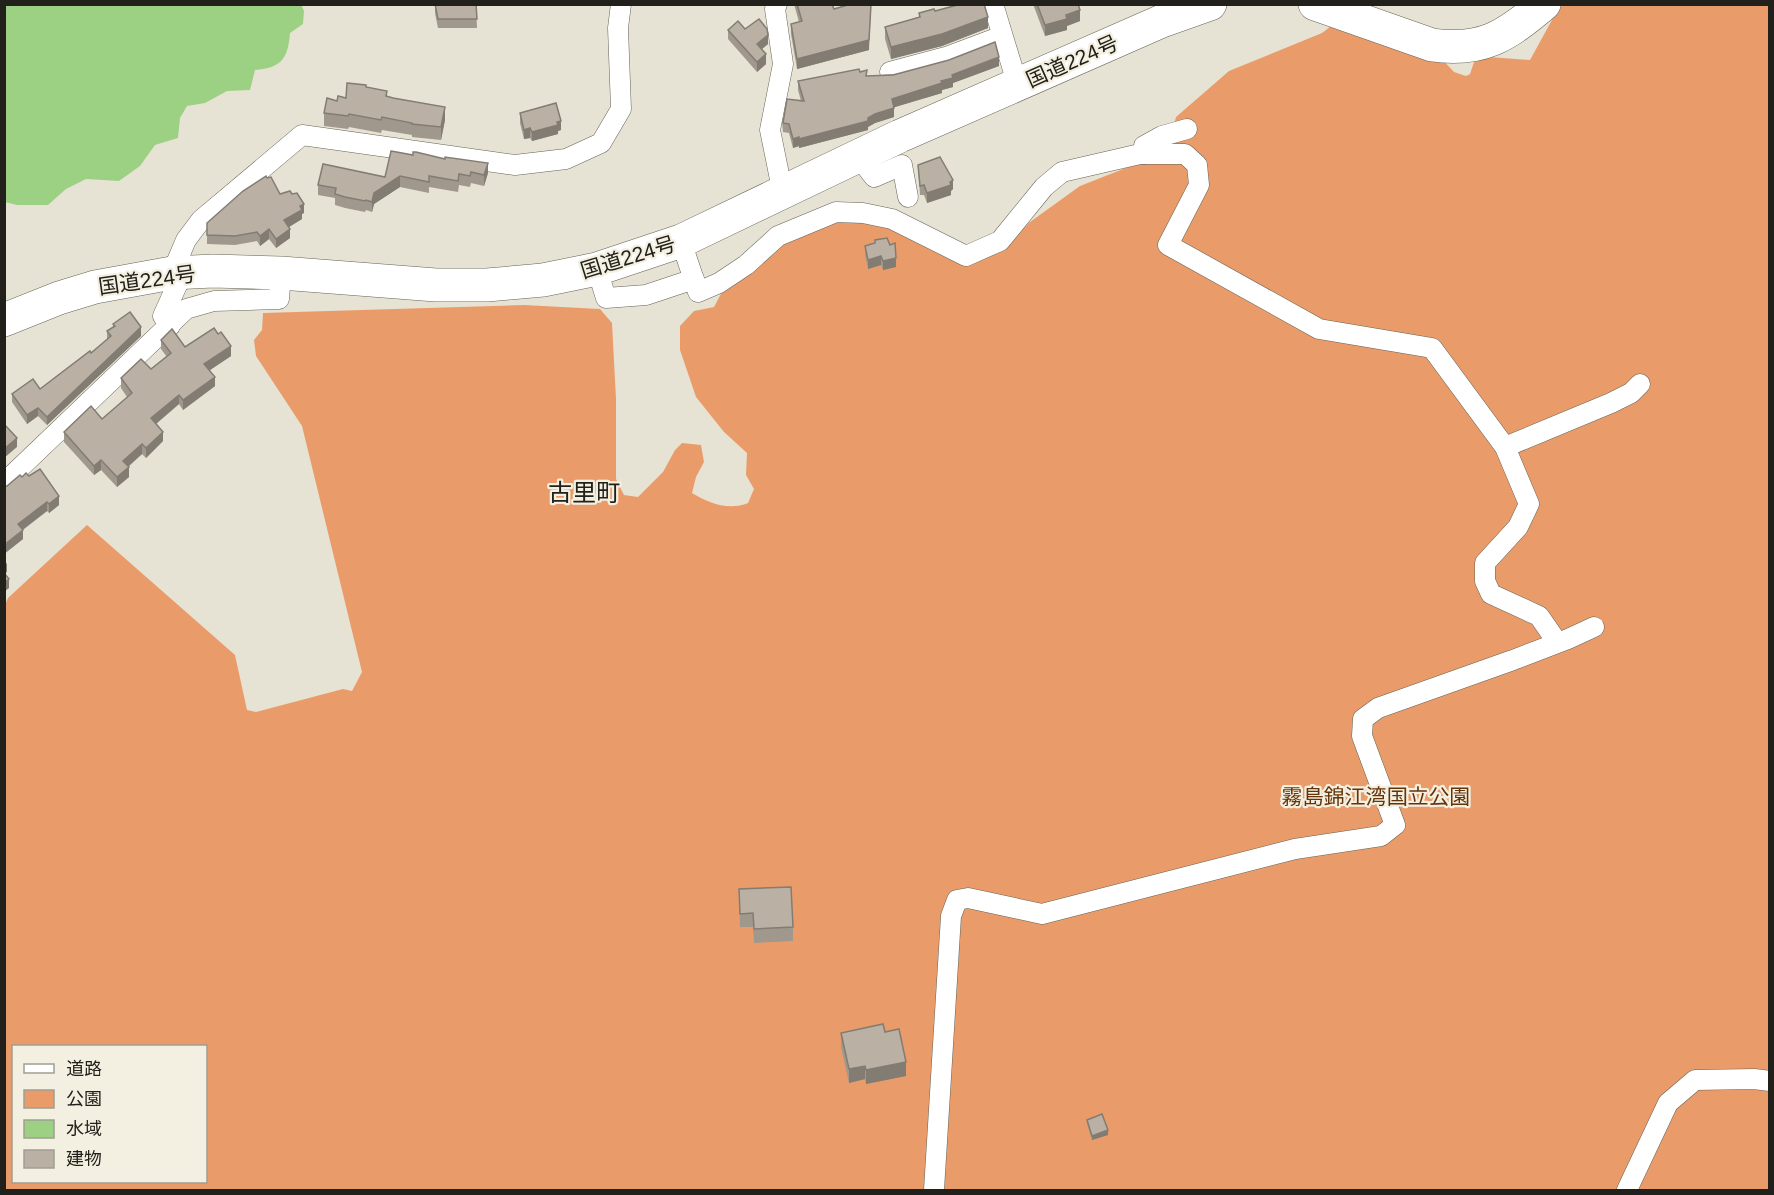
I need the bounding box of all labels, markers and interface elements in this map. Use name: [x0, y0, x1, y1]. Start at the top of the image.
street label: 国道224号: [1023, 31, 1121, 91]
street label: 国道224号: [578, 232, 678, 282]
street label: 国道224号: [97, 262, 197, 298]
district label: 古里町: [548, 479, 620, 506]
park label: 霧島錦江湾国立公園: [1282, 785, 1471, 808]
legend: [12, 1045, 207, 1183]
text: 道路: [66, 1059, 102, 1079]
text: 公園: [66, 1089, 102, 1109]
text: 水域: [66, 1119, 102, 1139]
text: 建物: [66, 1149, 102, 1169]

